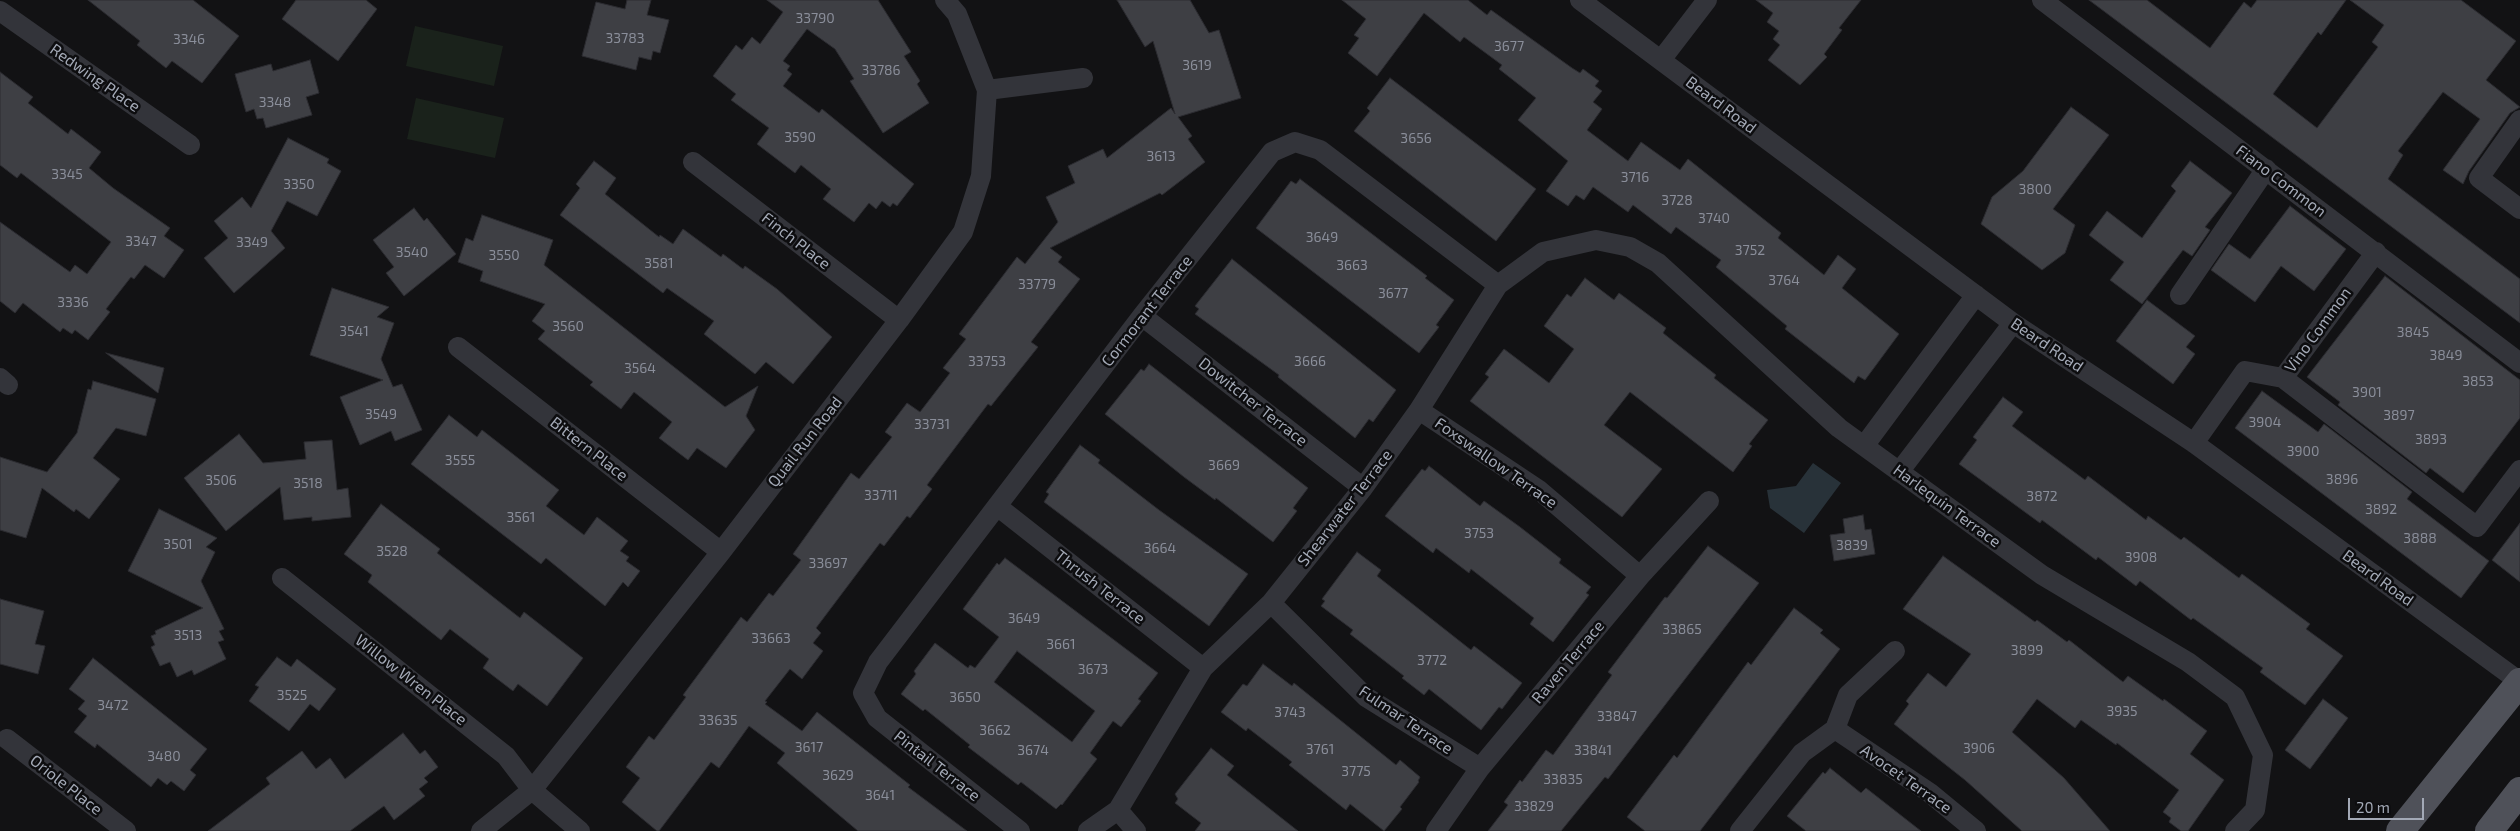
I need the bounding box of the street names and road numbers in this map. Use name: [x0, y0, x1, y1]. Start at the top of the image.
street label: Redwing Place: [46, 40, 144, 116]
street label: Beard Road: [1682, 72, 1760, 138]
street label: Fiano Common: [2232, 141, 2330, 221]
street label: Finch Place: [758, 208, 834, 274]
street label: Cormorant Terrace: [1098, 252, 1196, 370]
street label: Vino Common: [2281, 284, 2355, 376]
street label: Beard Road: [2007, 314, 2087, 376]
street label: Dowitcher Terrace: [1195, 354, 1311, 450]
street label: Quail Run Road: [764, 393, 846, 491]
street label: Bittern Place: [546, 413, 632, 485]
street label: Foxswallow Terrace: [1431, 414, 1561, 512]
street label: Shearwater Terrace: [1294, 446, 1396, 570]
street label: Harlequin Terrace: [1889, 461, 2005, 551]
street label: Thrush Terrace: [1051, 546, 1149, 628]
street label: Beard Road: [2339, 546, 2417, 610]
street label: Raven Terrace: [1528, 617, 1608, 707]
street label: Willow Wren Place: [351, 630, 471, 730]
street label: Fulmar Terrace: [1355, 682, 1457, 758]
street label: Pintail Terrace: [890, 726, 984, 806]
street label: Avocet Terrace: [1857, 740, 1955, 818]
street label: Oriole Place: [26, 751, 106, 819]

